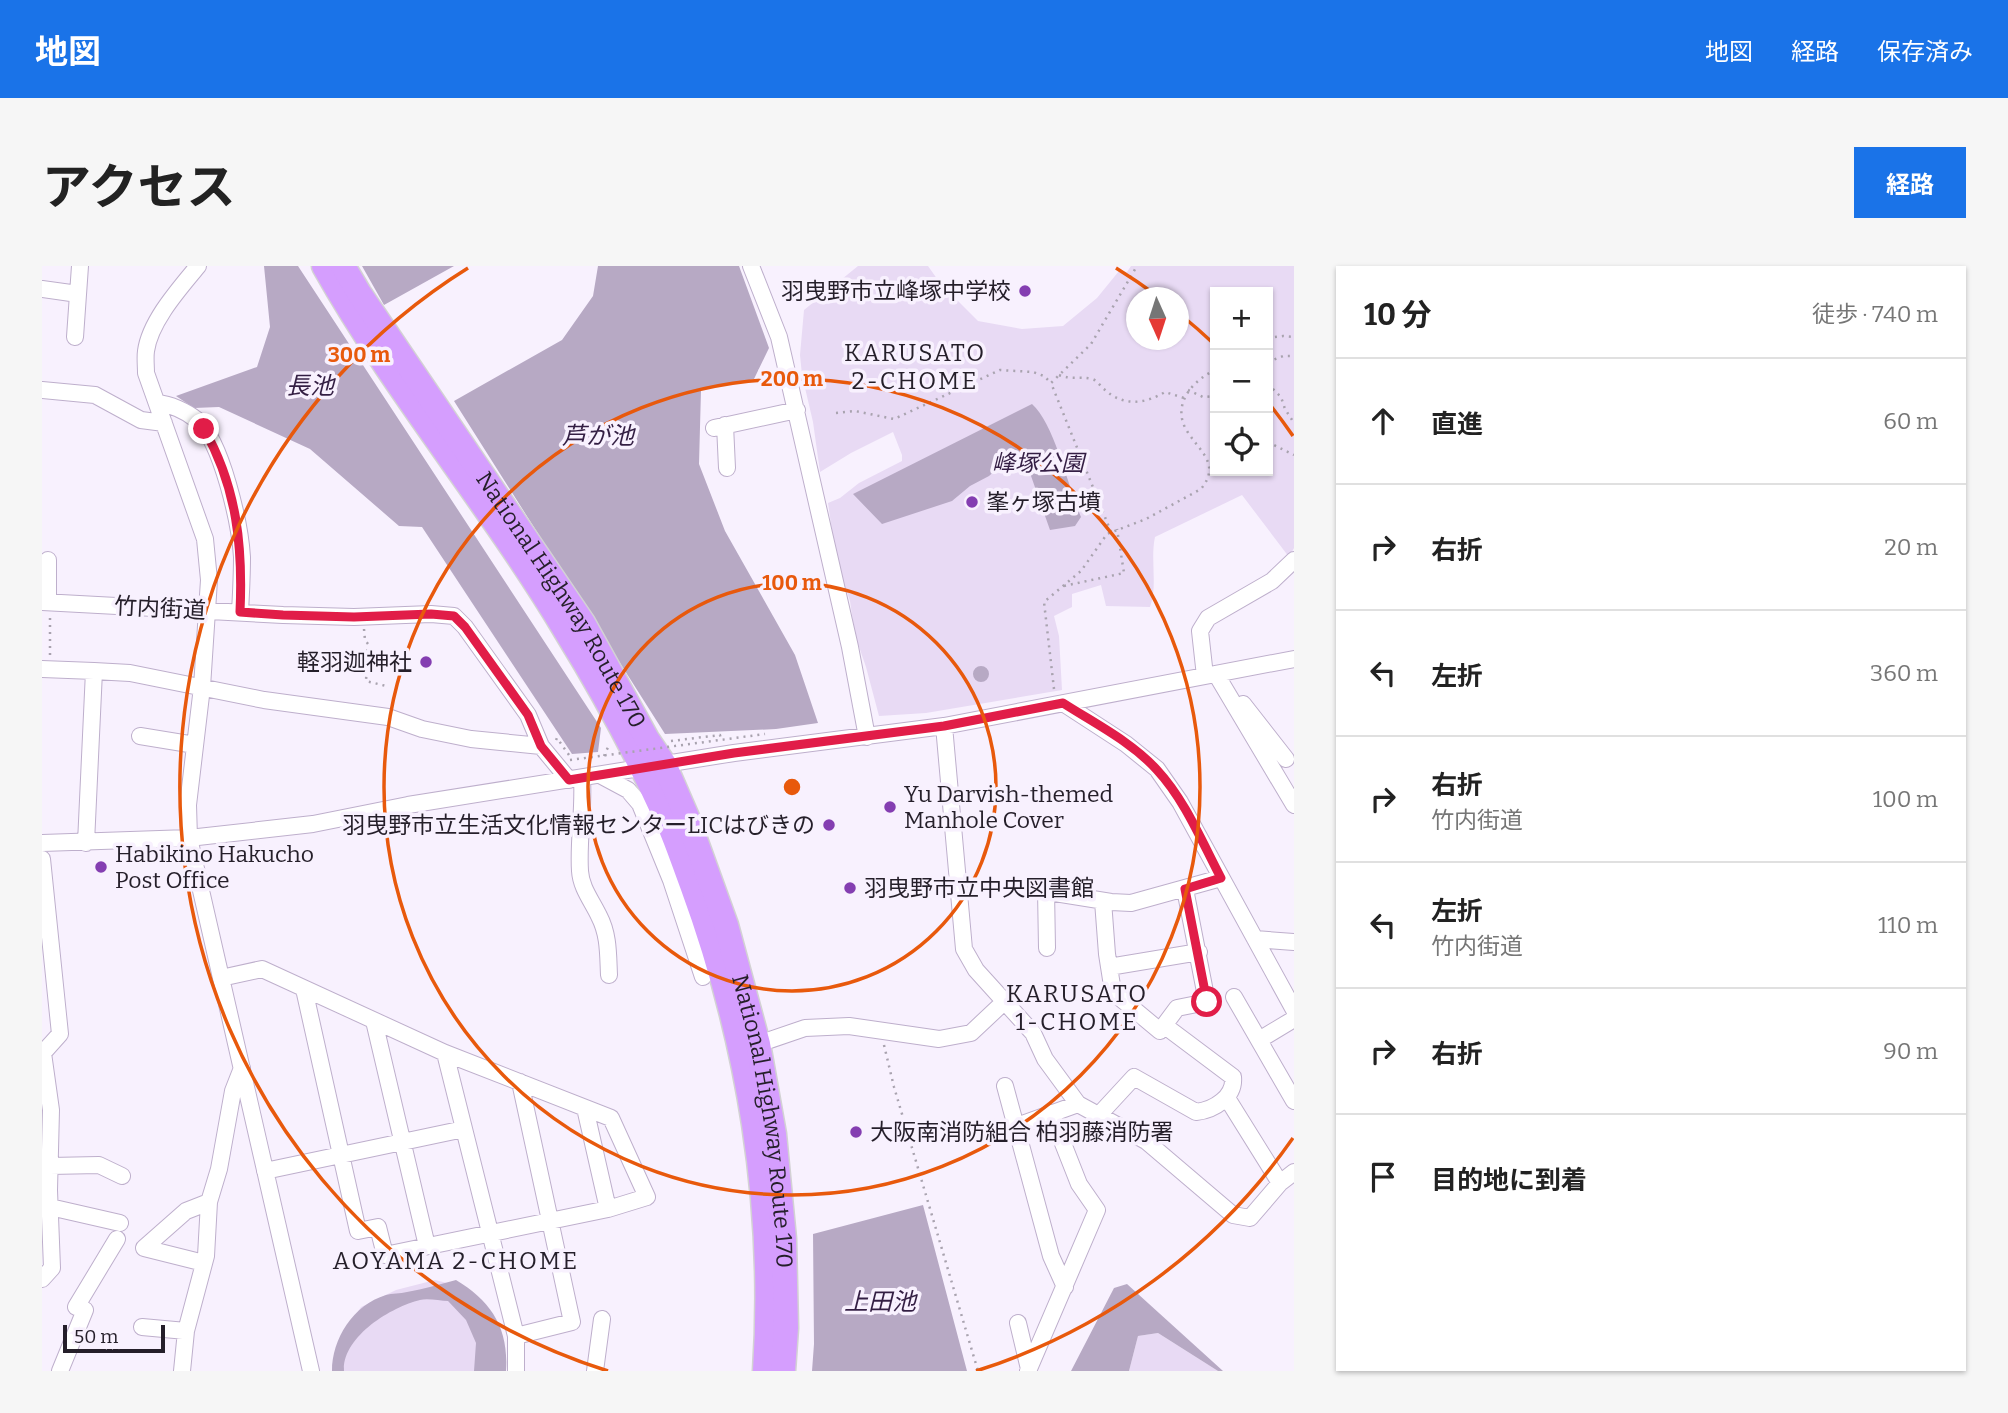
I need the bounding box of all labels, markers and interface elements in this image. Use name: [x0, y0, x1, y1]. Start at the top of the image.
text: 地図: [35, 32, 101, 72]
text: 地図: [1705, 38, 1753, 66]
text: 経路: [1791, 38, 1839, 66]
text: 保存済み: [1877, 38, 1973, 66]
button: 経路: [1854, 147, 1966, 218]
text: アクセス: [42, 158, 236, 217]
place label: 羽曳野市立峰塚中学校: [781, 277, 1011, 305]
marker: 羽曳野市立峰塚中学校: [1017, 283, 1033, 299]
north arrow: [1126, 287, 1189, 350]
map controls: [1210, 287, 1273, 476]
button: +: [1210, 287, 1273, 350]
text: 10 分: [1364, 297, 1431, 333]
text: 徒歩 · 740 m: [1812, 300, 1938, 328]
district label: KARUSATO 2-CHOME: [844, 339, 986, 395]
text: 300 m: [328, 342, 390, 368]
button: −: [1210, 350, 1273, 413]
text: 200 m: [761, 366, 823, 392]
water label: 長池: [286, 372, 336, 400]
icon: ahead: [1364, 402, 1402, 440]
text: 60 m: [1883, 407, 1938, 435]
text: 直進: [1431, 409, 1483, 440]
route end: [188, 413, 219, 444]
button: locate: [1210, 413, 1273, 476]
water label: 芦が池: [562, 422, 636, 450]
park label: 峰塚公園: [992, 449, 1087, 477]
street label: National Highway Route 170: [470, 466, 652, 733]
place label: 峯ヶ塚古墳: [986, 488, 1101, 516]
marker: 峯ヶ塚古墳: [964, 494, 980, 510]
icon: right: [1364, 528, 1402, 566]
text: 20 m: [1884, 533, 1938, 561]
text: 右折: [1431, 535, 1483, 566]
text: 100 m: [762, 570, 822, 596]
street label: 竹内街道: [113, 592, 207, 624]
place label: 軽羽迦神社: [297, 648, 412, 676]
marker: 軽羽迦神社: [418, 654, 434, 670]
icon: left: [1364, 654, 1402, 692]
text: 360 m: [1870, 659, 1938, 687]
text: 左折: [1431, 661, 1483, 692]
text: 右折: [1431, 770, 1483, 801]
centre of rings: [780, 775, 804, 799]
place label: Yu Darvish-themed Manhole Cover: [904, 780, 1114, 834]
icon: right: [1364, 780, 1402, 818]
text: 100 m: [1873, 785, 1938, 813]
marker: Yu Darvish-themed Manhole Cover: [882, 799, 898, 815]
text: 竹内街道: [1431, 806, 1523, 834]
place label: 羽曳野市立生活文化情報センターLICはびきの: [342, 811, 815, 839]
marker: 羽曳野市立生活文化情報センターLICはびきの: [821, 817, 837, 833]
place label: Habikino Hakucho Post Office: [115, 840, 314, 894]
marker: Habikino Hakucho Post Office: [93, 859, 109, 875]
place label: 羽曳野市立中央図書館: [864, 874, 1094, 902]
marker: 羽曳野市立中央図書館: [842, 880, 858, 896]
text: 左折: [1431, 896, 1483, 927]
icon: left: [1364, 906, 1402, 944]
text: 110 m: [1878, 911, 1938, 939]
text: 竹内街道: [1431, 932, 1523, 960]
street label: National Highway Route 170: [726, 971, 799, 1269]
district label: KARUSATO 1-CHOME: [1006, 980, 1148, 1036]
route start: [1191, 986, 1222, 1017]
icon: right: [1364, 1032, 1402, 1070]
text: 90 m: [1883, 1037, 1938, 1065]
text: 右折: [1431, 1039, 1483, 1070]
place label: 大阪南消防組合 柏羽藤消防署: [870, 1118, 1174, 1146]
marker: 大阪南消防組合 柏羽藤消防署: [848, 1124, 864, 1140]
icon: arrive: [1364, 1158, 1402, 1196]
text: 目的地に到着: [1431, 1165, 1587, 1196]
district label: AOYAMA 2-CHOME: [333, 1247, 579, 1275]
water label: 上田池: [844, 1288, 918, 1316]
scale bar: [63, 1322, 164, 1354]
text: 50 m: [74, 1325, 118, 1348]

